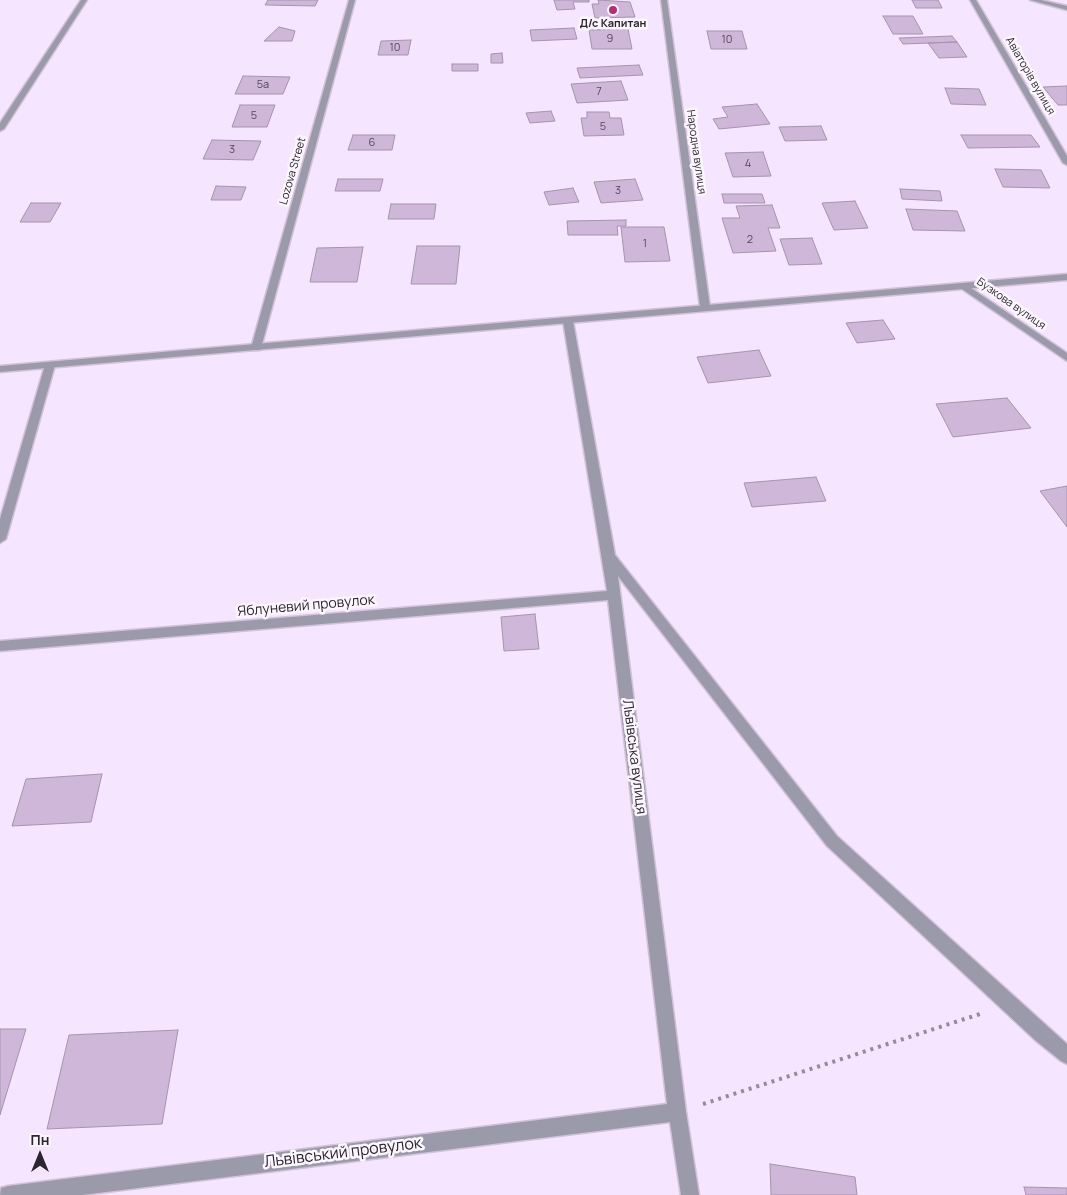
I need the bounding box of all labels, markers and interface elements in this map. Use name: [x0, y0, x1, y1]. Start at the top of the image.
marker: Д/с Капитан: [607, 4, 619, 16]
place label: Д/с Капитан: [580, 17, 646, 31]
house number: 9: [607, 32, 613, 46]
house number: 10: [722, 33, 732, 47]
street label: Авіаторів вулиця: [1002, 35, 1058, 117]
house number: 10: [390, 41, 400, 55]
house number: 5а: [257, 78, 269, 92]
house number: 7: [596, 85, 602, 99]
house number: 5: [251, 109, 257, 123]
street label: Народна вулиця: [684, 109, 708, 195]
house number: 5: [600, 120, 606, 134]
street label: Lozova Street: [277, 136, 309, 206]
house number: 6: [369, 136, 375, 150]
house number: 3: [229, 143, 235, 157]
house number: 4: [745, 157, 751, 171]
house number: 3: [615, 184, 621, 198]
house number: 2: [747, 233, 753, 247]
house number: 1: [643, 237, 647, 251]
street label: Бузкова вулиця: [974, 275, 1048, 333]
street label: Яблуневий провулок: [237, 592, 375, 620]
street label: Львівська вулиця: [619, 699, 649, 815]
north arrow: [15, 1130, 65, 1180]
text: Пн: [31, 1130, 49, 1149]
street label: Львівський провулок: [263, 1134, 423, 1172]

